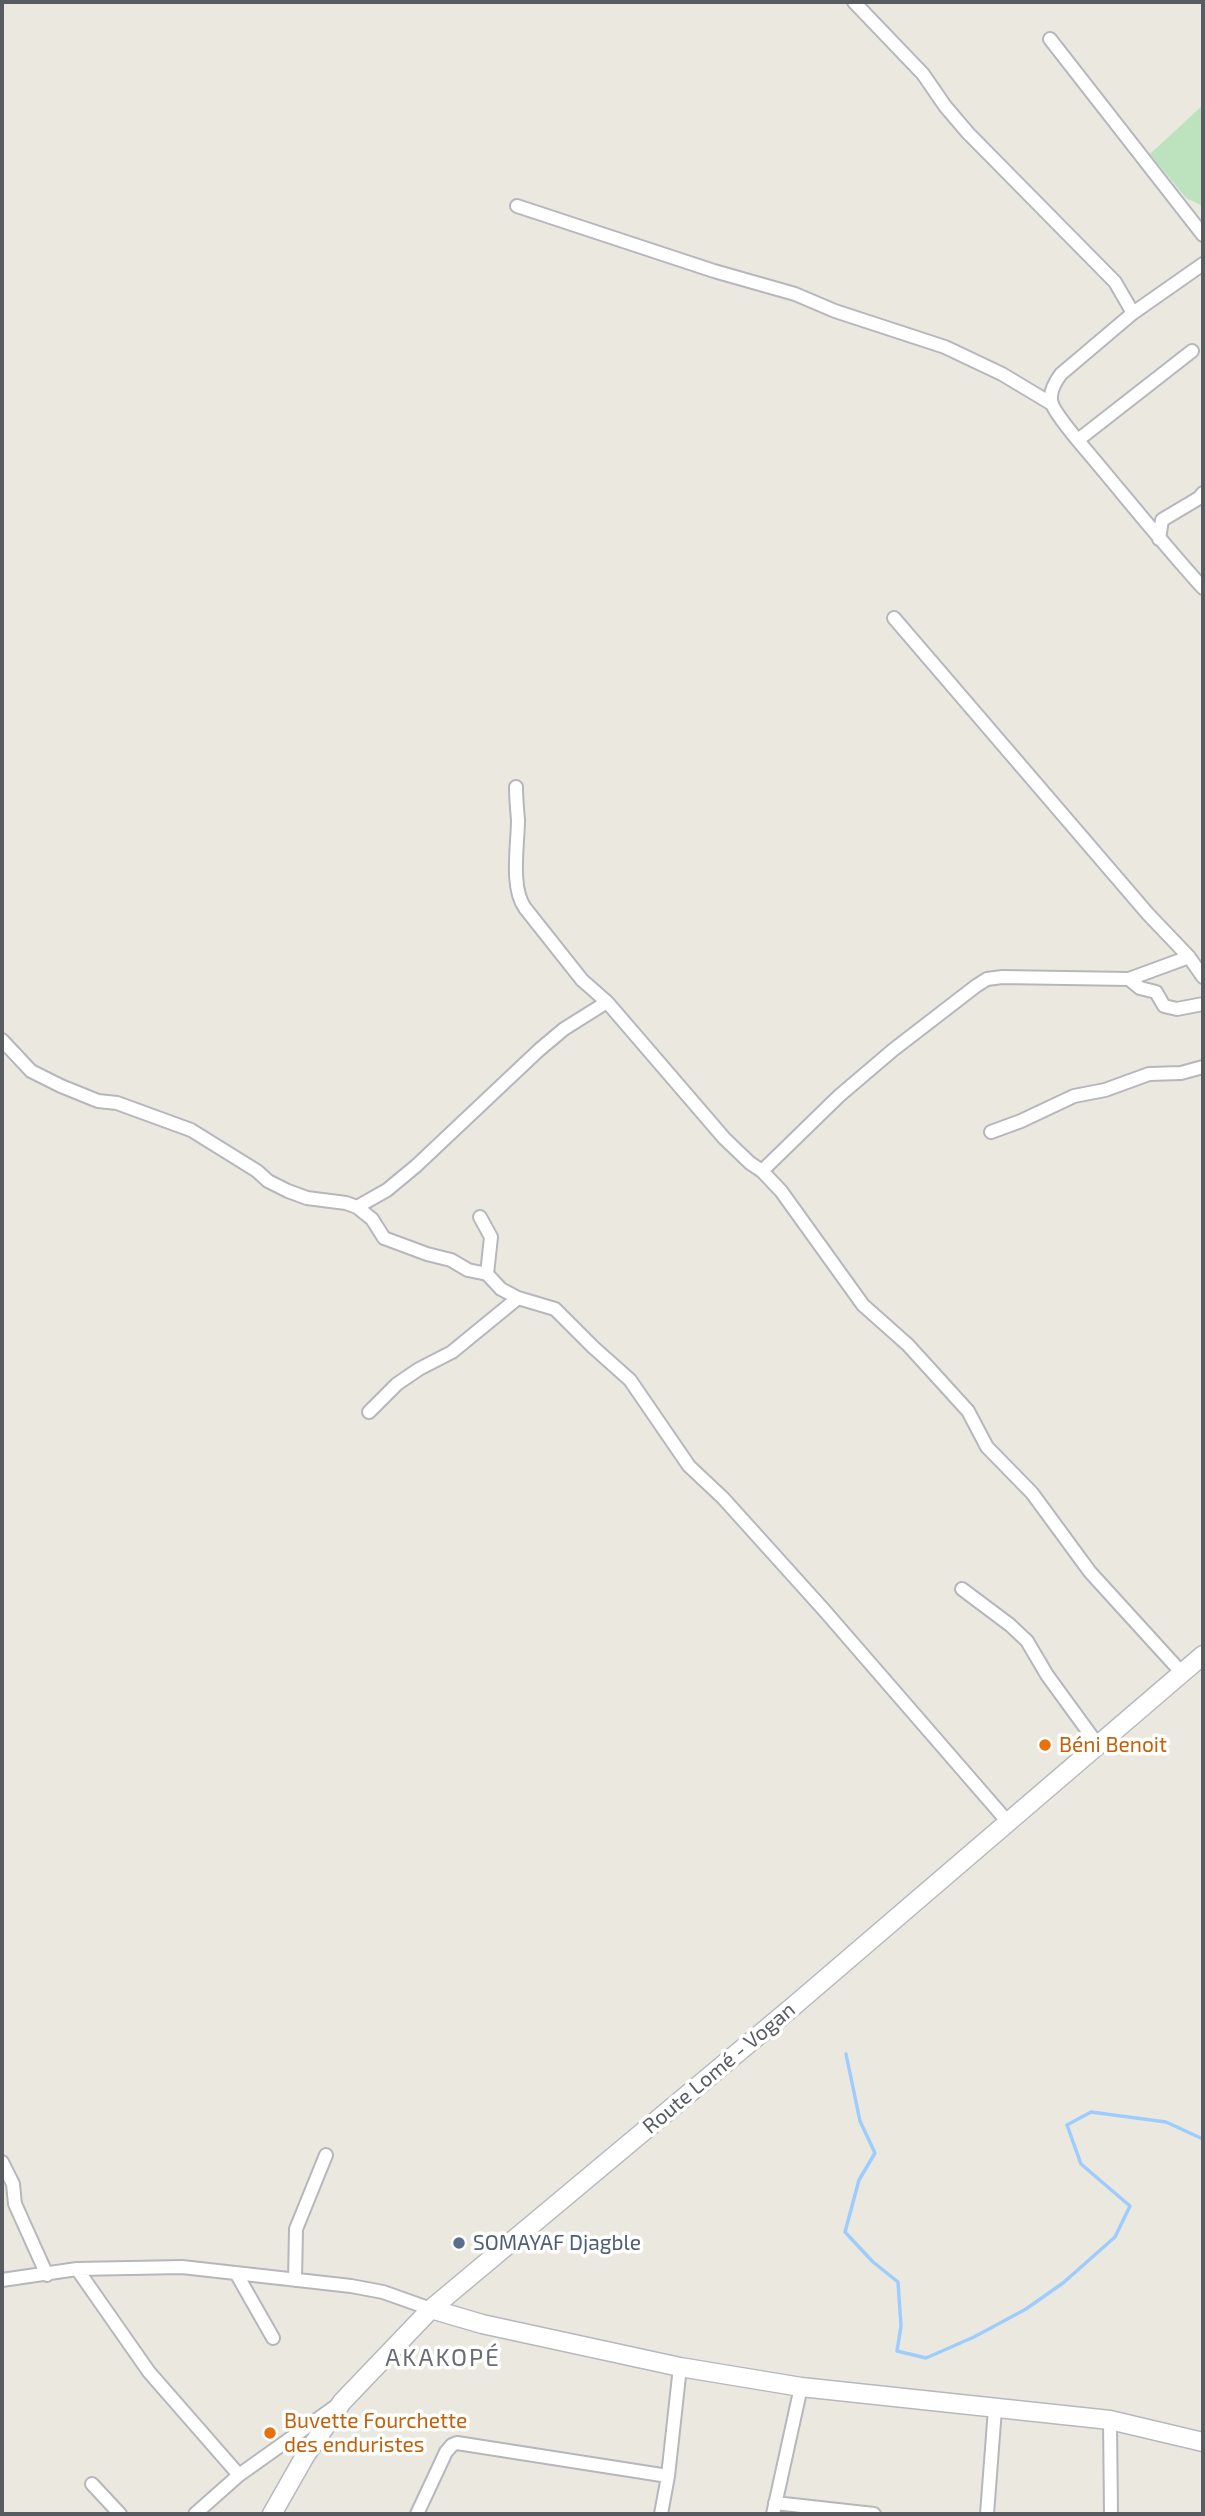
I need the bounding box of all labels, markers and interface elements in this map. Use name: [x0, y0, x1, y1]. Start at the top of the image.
place label: Béni Benoit: [1059, 1732, 1167, 1758]
marker: Béni Benoit: [1037, 1737, 1053, 1753]
street label: Route Lomé - Vogan: [638, 1997, 800, 2139]
place label: SOMAYAF Djagble: [473, 2230, 641, 2256]
marker: SOMAYAF Djagble: [451, 2235, 467, 2251]
district label: AKAKOPÉ: [386, 2344, 500, 2372]
place label: Buvette Fourchette des enduristes: [284, 2408, 467, 2458]
marker: Buvette Fourchette des enduristes: [262, 2425, 278, 2441]

